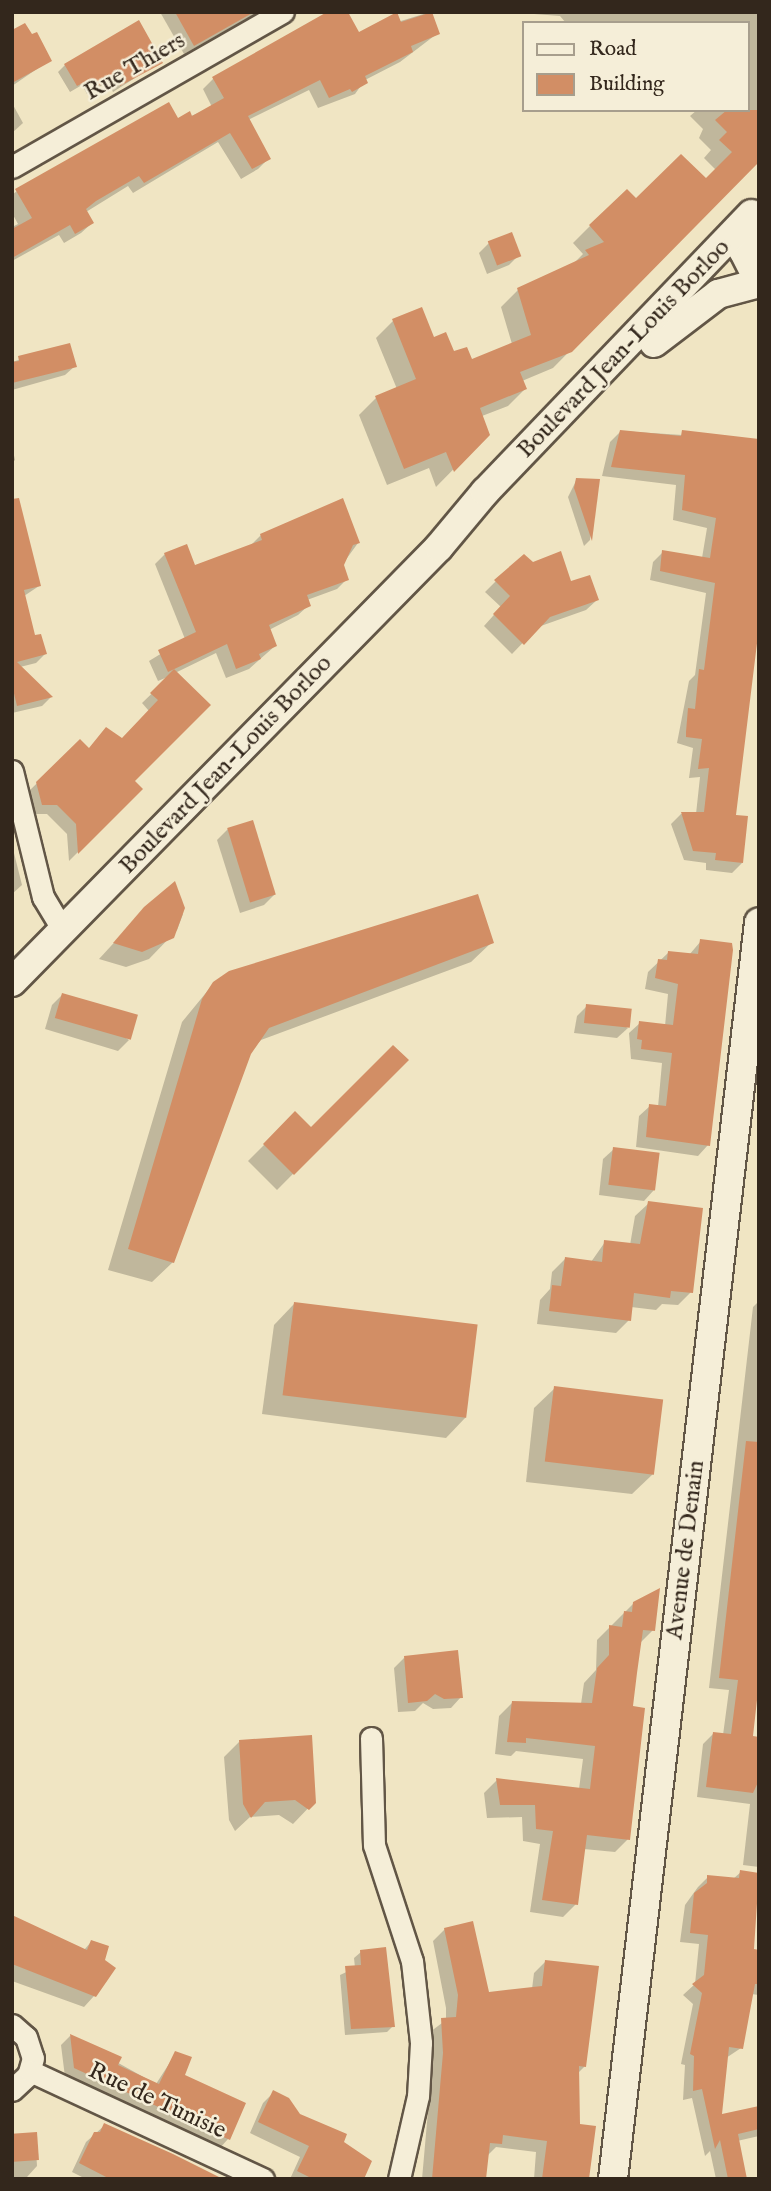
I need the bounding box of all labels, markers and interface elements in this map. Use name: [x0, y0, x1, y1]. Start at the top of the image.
legend: [522, 21, 750, 112]
street label: Rue Thiers: [79, 27, 191, 107]
text: Road: [589, 36, 636, 63]
text: Building: [589, 71, 664, 98]
street label: Boulevard Jean-Louis Borloo: [512, 233, 736, 465]
street label: Boulevard Jean-Louis Borloo: [114, 649, 338, 881]
street label: Avenue de Denain: [661, 1459, 711, 1641]
street label: Rue de Tunisie: [84, 2057, 230, 2145]

